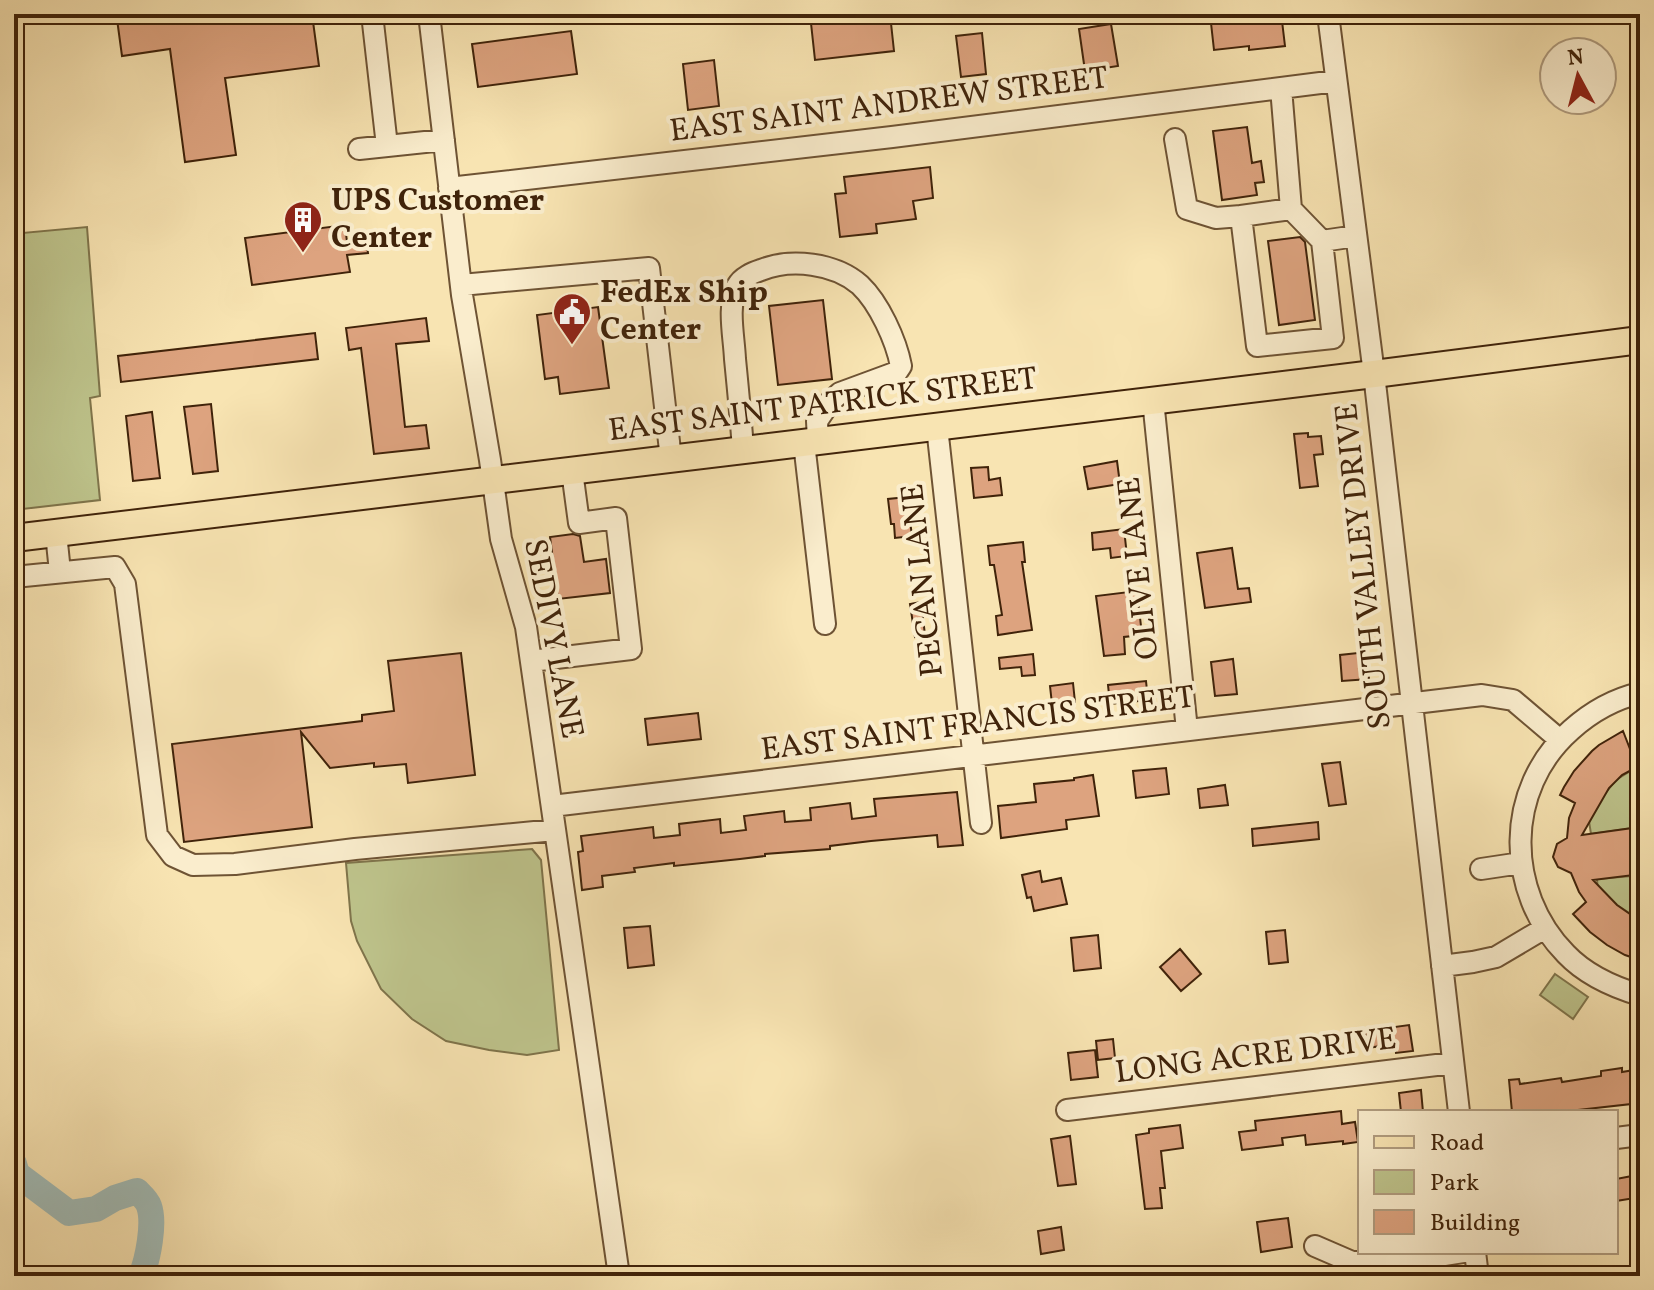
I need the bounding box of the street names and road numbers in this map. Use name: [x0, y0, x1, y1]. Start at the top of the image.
street label: EAST SAINT ANDREW STREET: [667, 57, 1111, 155]
street label: EAST SAINT PATRICK STREET: [606, 358, 1040, 454]
street label: SOUTH VALLEY DRIVE: [1326, 401, 1404, 731]
street label: OLIVE LANE: [1109, 474, 1171, 662]
street label: PECAN LANE: [892, 481, 956, 679]
street label: SEDIVY LANE: [511, 535, 593, 743]
street label: EAST SAINT FRANCIS STREET: [759, 677, 1197, 773]
street label: LONG ACRE DRIVE: [1113, 1018, 1399, 1096]

